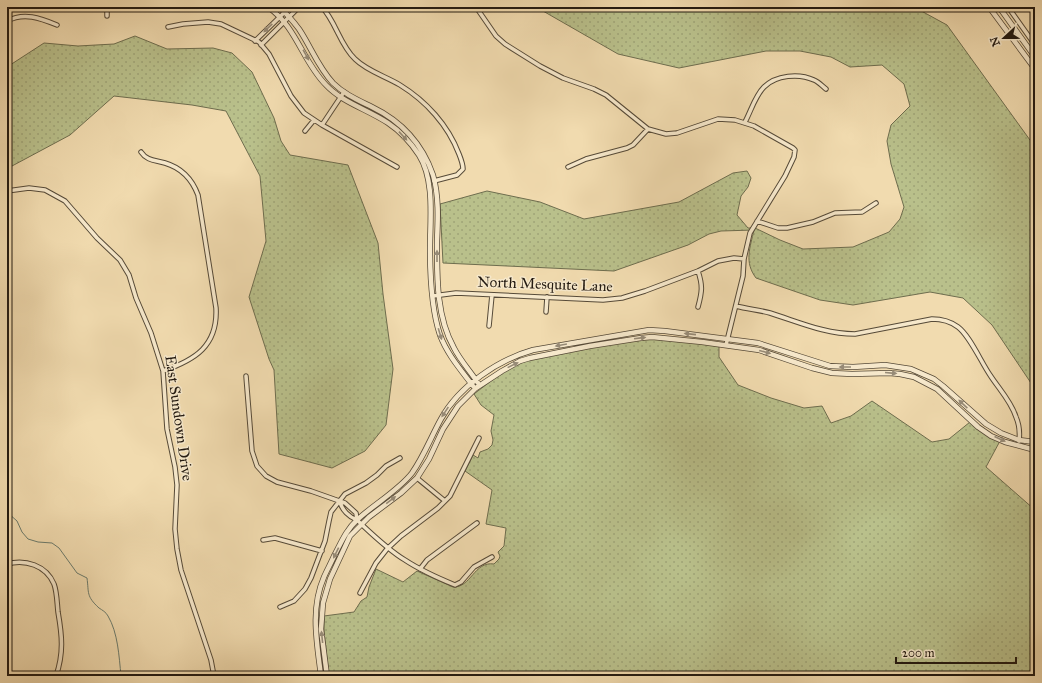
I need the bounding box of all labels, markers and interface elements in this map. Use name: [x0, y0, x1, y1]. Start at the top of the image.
north arrow: [984, 18, 1024, 58]
one-way arrow: [263, 23, 273, 33]
text: N: [987, 34, 1003, 48]
one-way arrow: [302, 49, 309, 60]
one-way arrow: [398, 132, 407, 141]
one-way arrow: [434, 249, 440, 262]
street label: North Mesquite Lane: [477, 273, 613, 296]
one-way arrow: [437, 328, 443, 340]
one-way arrow: [684, 331, 696, 337]
one-way arrow: [634, 335, 646, 341]
one-way arrow: [555, 342, 567, 348]
one-way arrow: [759, 349, 771, 355]
street label: East Sundown Drive: [161, 354, 197, 482]
one-way arrow: [507, 361, 519, 368]
one-way arrow: [838, 364, 851, 370]
one-way arrow: [885, 370, 897, 377]
one-way arrow: [959, 400, 968, 409]
one-way arrow: [442, 406, 449, 418]
one-way arrow: [994, 437, 1006, 443]
one-way arrow: [386, 495, 397, 504]
one-way arrow: [333, 547, 339, 558]
one-way arrow: [319, 631, 325, 643]
scale bar: [896, 639, 1016, 665]
text: 200 m: [902, 646, 935, 660]

